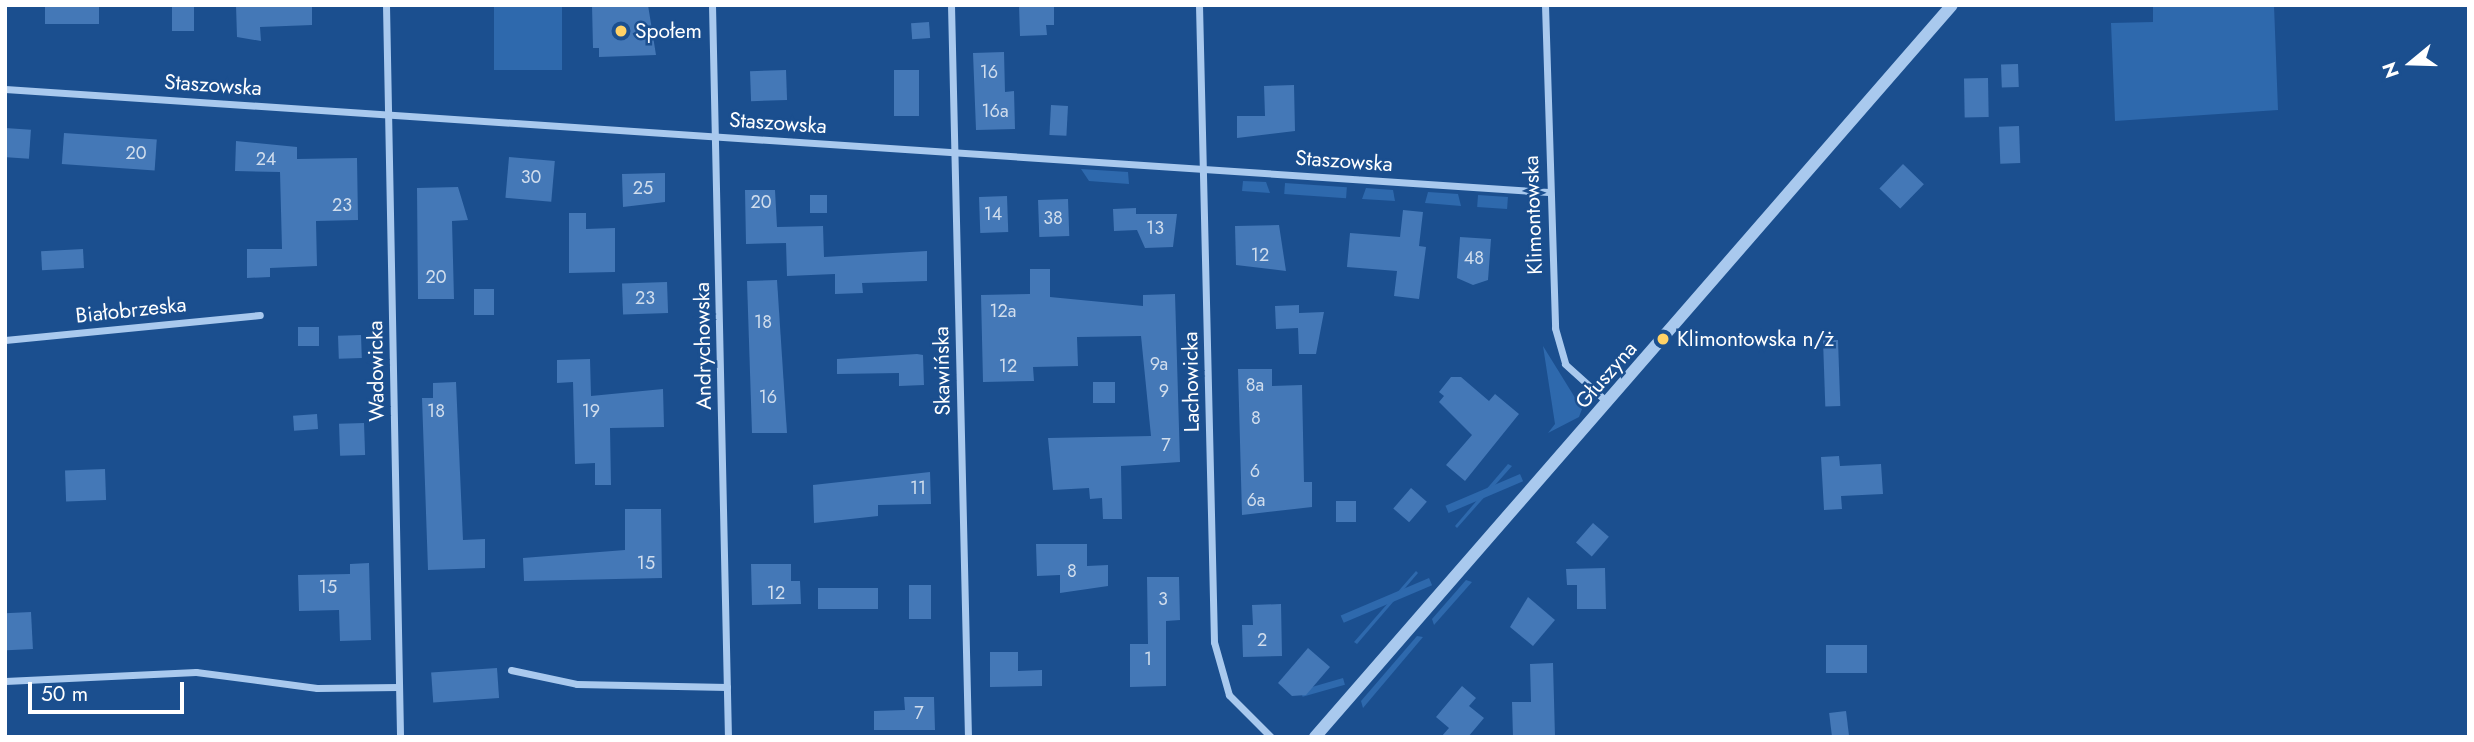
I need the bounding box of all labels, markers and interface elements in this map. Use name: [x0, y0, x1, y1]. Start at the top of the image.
place label: Społem: [635, 18, 702, 44]
marker: Społem: [613, 23, 629, 39]
north arrow: [2376, 28, 2446, 98]
text: N: [2375, 58, 2406, 82]
house number: 16: [980, 61, 998, 83]
street label: Staszowska: [163, 69, 263, 101]
house number: 16a: [981, 100, 1009, 122]
street label: Staszowska: [728, 107, 828, 139]
house number: 20: [125, 142, 147, 164]
street label: Staszowska: [1294, 145, 1394, 177]
house number: 24: [256, 148, 276, 170]
street label: Klimontowska: [1518, 155, 1548, 275]
house number: 30: [521, 166, 541, 188]
house number: 25: [633, 177, 653, 199]
house number: 20: [750, 191, 772, 213]
house number: 23: [332, 194, 352, 216]
house number: 14: [984, 203, 1002, 225]
house number: 38: [1043, 207, 1063, 229]
house number: 13: [1146, 217, 1164, 239]
house number: 12: [1251, 244, 1269, 266]
house number: 48: [1464, 247, 1484, 269]
house number: 20: [425, 266, 447, 288]
street label: Andrychowska: [689, 282, 717, 410]
house number: 23: [635, 287, 655, 309]
street label: Białobrzeska: [74, 292, 188, 328]
house number: 12a: [990, 300, 1016, 322]
house number: 18: [754, 311, 772, 333]
street label: Wadowicka: [363, 320, 389, 422]
street label: Skawińska: [929, 326, 955, 416]
place label: Klimontowska n/ż: [1677, 326, 1834, 352]
street label: Lachowicka: [1178, 331, 1204, 433]
marker: Klimontowska n/ż: [1655, 331, 1671, 347]
street label: Głuszyna: [1570, 336, 1642, 414]
house number: 9a: [1150, 353, 1168, 375]
house number: 12: [999, 355, 1017, 377]
house number: 8a: [1246, 374, 1264, 396]
house number: 9: [1159, 380, 1169, 402]
house number: 16: [759, 386, 777, 408]
house number: 18: [427, 400, 445, 422]
house number: 19: [582, 400, 600, 422]
house number: 8: [1251, 407, 1261, 429]
house number: 7: [1161, 434, 1171, 456]
house number: 6: [1250, 460, 1260, 482]
house number: 11: [910, 477, 926, 499]
house number: 6a: [1246, 489, 1266, 511]
house number: 15: [637, 552, 655, 574]
house number: 8: [1067, 560, 1077, 582]
house number: 15: [319, 576, 337, 598]
house number: 12: [767, 582, 785, 604]
house number: 3: [1158, 588, 1168, 610]
house number: 2: [1257, 629, 1267, 651]
house number: 1: [1144, 648, 1152, 670]
scale bar: [32, 668, 187, 712]
text: 50 m: [41, 679, 88, 709]
house number: 7: [914, 702, 924, 724]

